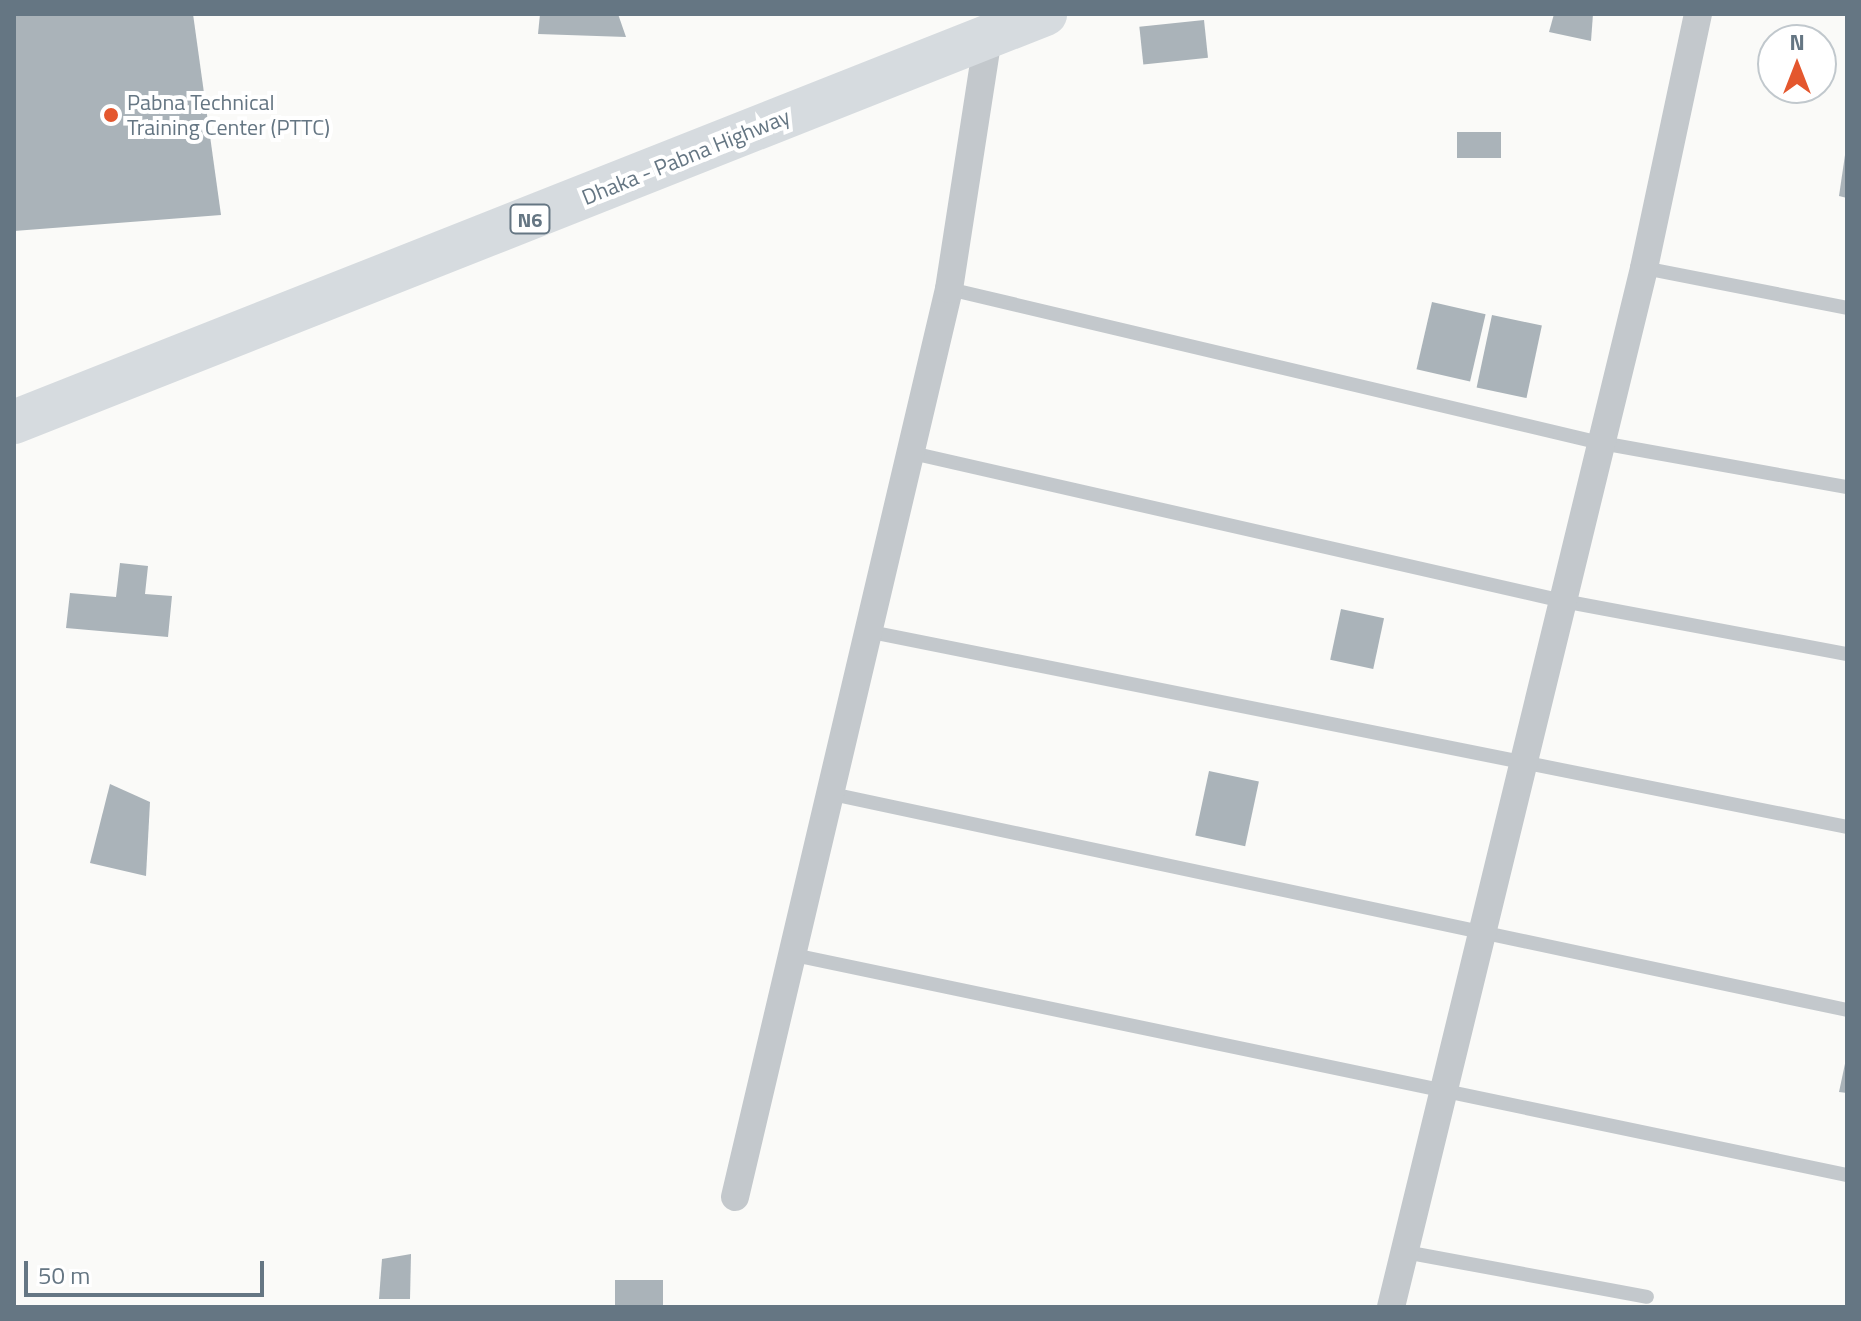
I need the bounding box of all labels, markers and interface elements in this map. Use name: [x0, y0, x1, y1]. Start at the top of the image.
north arrow: [1757, 24, 1837, 104]
text: N: [1789, 25, 1805, 59]
place label: Pabna Technical Training Center (PTTC): [127, 89, 330, 140]
street label: Dhaka - Pabna Highway: [578, 103, 794, 211]
marker: Pabna Technical Training Center (PTTC): [102, 106, 120, 124]
road number: N6: [508, 203, 552, 235]
scale bar: [28, 1245, 268, 1295]
text: 50 m: [38, 1257, 90, 1293]

